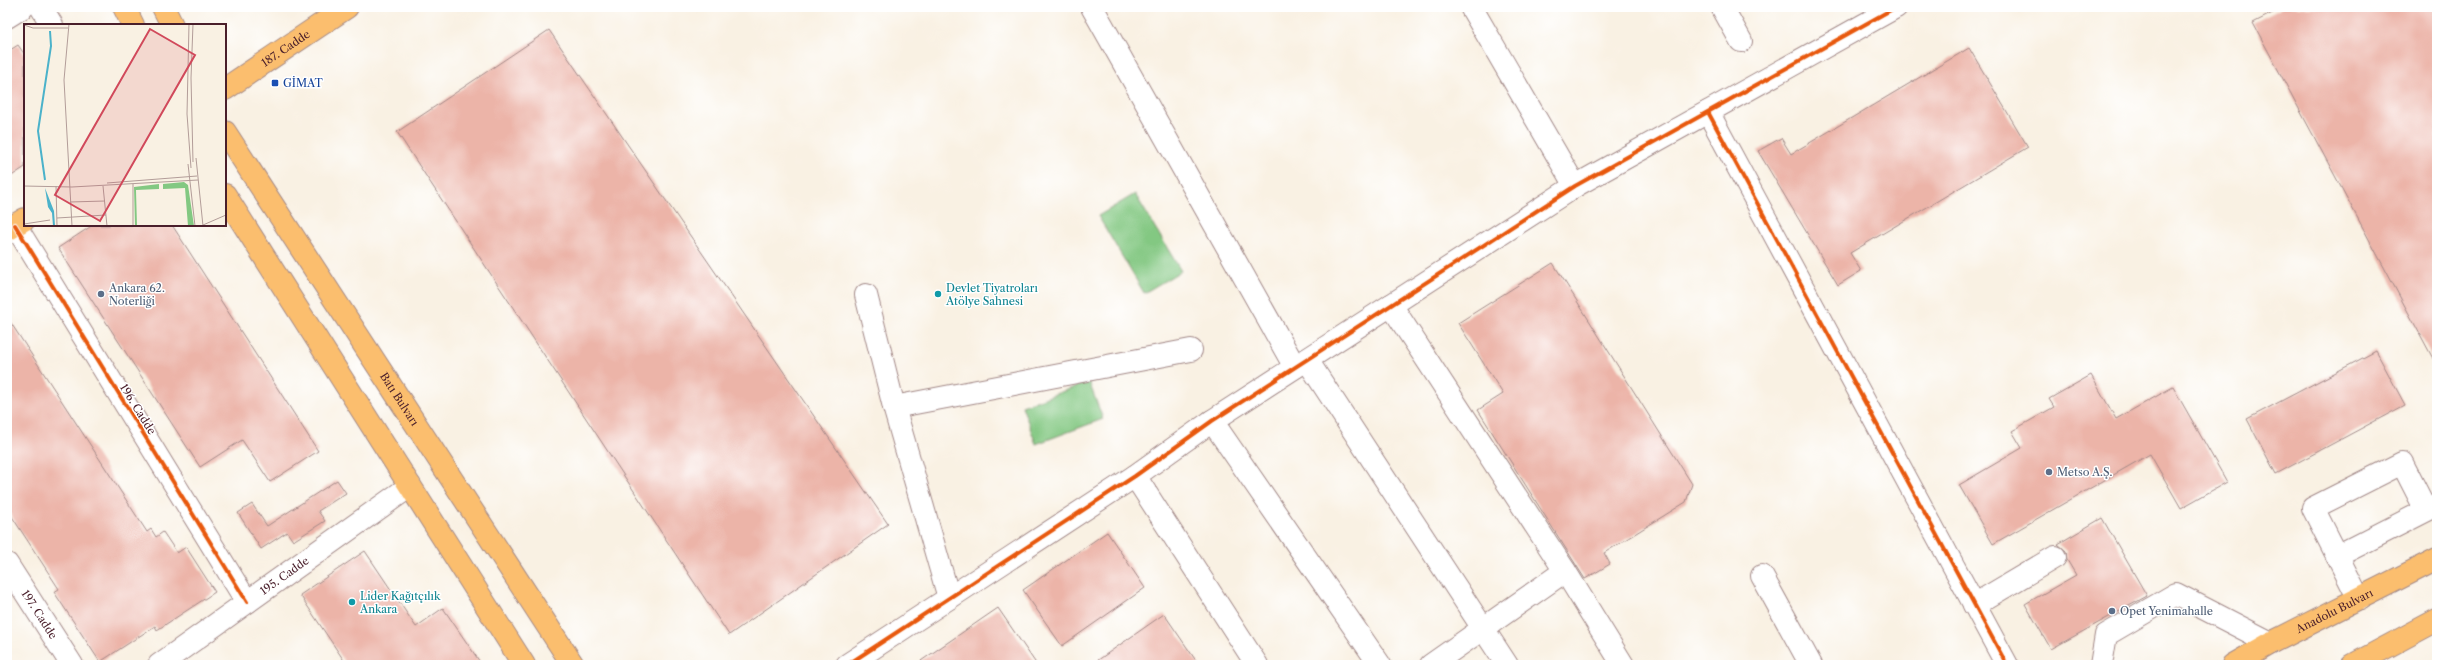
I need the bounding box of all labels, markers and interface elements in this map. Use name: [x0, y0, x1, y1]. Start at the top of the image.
inset map: [24, 24, 226, 226]
street label: 187. Cadde: [259, 27, 313, 70]
place label: GİMAT: [283, 75, 323, 90]
marker: GİMAT: [270, 78, 280, 88]
place label: Ankara 62. Noterliği: [108, 281, 165, 308]
place label: Devlet Tiyatroları Atölye Sahnesi: [945, 281, 1038, 308]
marker: Ankara 62. Noterliği: [96, 289, 106, 299]
marker: Devlet Tiyatroları Atölye Sahnesi: [933, 289, 943, 299]
street label: Batı Bulvarı: [377, 370, 422, 429]
street label: 196. Cadde: [117, 381, 159, 437]
place label: Metso A.Ş.: [2057, 465, 2113, 479]
marker: Metso A.Ş.: [2044, 467, 2054, 477]
street label: 195. Cadde: [257, 553, 312, 598]
street label: Anadolu Bulvarı: [2293, 585, 2376, 637]
street label: 197. Cadde: [19, 587, 60, 642]
place label: Lider Kağıtçılık Ankara: [359, 589, 441, 616]
marker: Lider Kağıtçılık Ankara: [347, 597, 357, 607]
place label: Opet Yenimahalle: [2120, 604, 2213, 618]
marker: Opet Yenimahalle: [2107, 606, 2117, 616]

